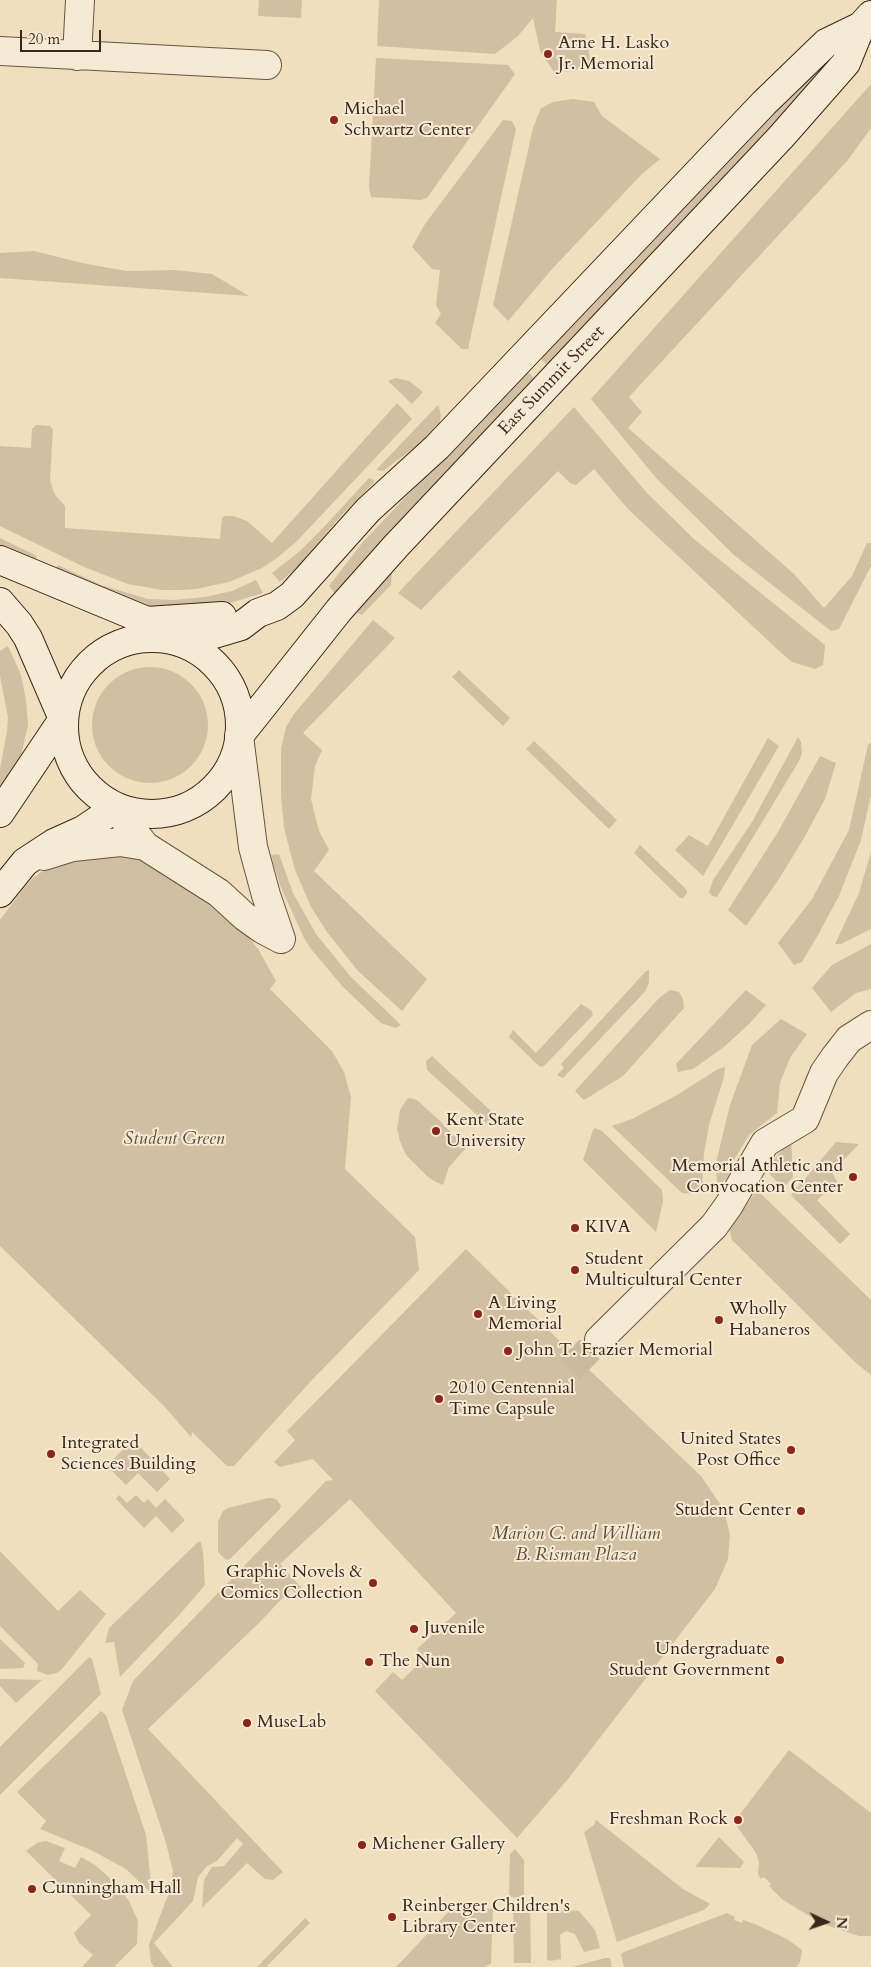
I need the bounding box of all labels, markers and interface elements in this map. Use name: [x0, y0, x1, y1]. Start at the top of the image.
scale bar: [22, 20, 104, 52]
text: 20 m: [28, 29, 60, 49]
place label: Arne H. Lasko Jr. Memorial: [558, 33, 669, 76]
marker: Arne H. Lasko Jr. Memorial: [542, 48, 554, 60]
place label: Michael Schwartz Center: [344, 99, 471, 142]
marker: Michael Schwartz Center: [328, 114, 340, 126]
street label: East Summit Street: [494, 322, 610, 440]
place label: Kent State University: [446, 1110, 526, 1152]
marker: Kent State University: [430, 1125, 442, 1137]
park label: Student Green: [123, 1129, 225, 1151]
place label: Memorial Athletic and Convocation Center: [672, 1156, 843, 1198]
marker: Memorial Athletic and Convocation Center: [847, 1171, 859, 1183]
place label: KIVA: [585, 1217, 631, 1239]
marker: KIVA: [569, 1222, 581, 1234]
place label: Student Multicultural Center: [585, 1249, 742, 1292]
marker: Student Multicultural Center: [569, 1264, 581, 1276]
place label: A Living Memorial: [488, 1293, 562, 1336]
place label: Wholly Habaneros: [729, 1299, 810, 1342]
marker: A Living Memorial: [472, 1308, 484, 1320]
marker: Wholly Habaneros: [713, 1314, 725, 1326]
place label: John T. Frazier Memorial: [518, 1340, 713, 1362]
marker: John T. Frazier Memorial: [502, 1345, 514, 1357]
place label: 2010 Centennial Time Capsule: [449, 1378, 575, 1420]
marker: 2010 Centennial Time Capsule: [433, 1393, 445, 1405]
place label: United States Post Office: [680, 1429, 781, 1472]
place label: Integrated Sciences Building: [61, 1433, 196, 1476]
marker: United States Post Office: [785, 1444, 797, 1456]
marker: Integrated Sciences Building: [45, 1448, 57, 1460]
place label: Student Center: [675, 1500, 791, 1522]
marker: Student Center: [795, 1505, 807, 1517]
park label: Marion C. and William B. Risman Plaza: [491, 1524, 661, 1566]
place label: Graphic Novels & Comics Collection: [220, 1562, 363, 1605]
marker: Graphic Novels & Comics Collection: [367, 1577, 379, 1589]
place label: Juvenile: [424, 1618, 485, 1640]
marker: Juvenile: [408, 1623, 420, 1635]
place label: Undergraduate Student Government: [610, 1639, 770, 1682]
place label: The Nun: [379, 1651, 451, 1673]
marker: Undergraduate Student Government: [774, 1654, 786, 1666]
marker: The Nun: [363, 1656, 375, 1668]
place label: MuseLab: [257, 1712, 326, 1734]
marker: MuseLab: [241, 1717, 253, 1729]
place label: Freshman Rock: [609, 1809, 728, 1831]
marker: Freshman Rock: [732, 1814, 744, 1826]
place label: Michener Gallery: [372, 1834, 506, 1856]
marker: Michener Gallery: [356, 1839, 368, 1851]
place label: Cunningham Hall: [42, 1878, 181, 1900]
marker: Cunningham Hall: [26, 1883, 38, 1895]
place label: Reinberger Children's Library Center: [402, 1896, 570, 1938]
north arrow: [801, 1897, 851, 1947]
marker: Reinberger Children's Library Center: [386, 1911, 398, 1923]
text: N: [832, 1916, 851, 1929]

